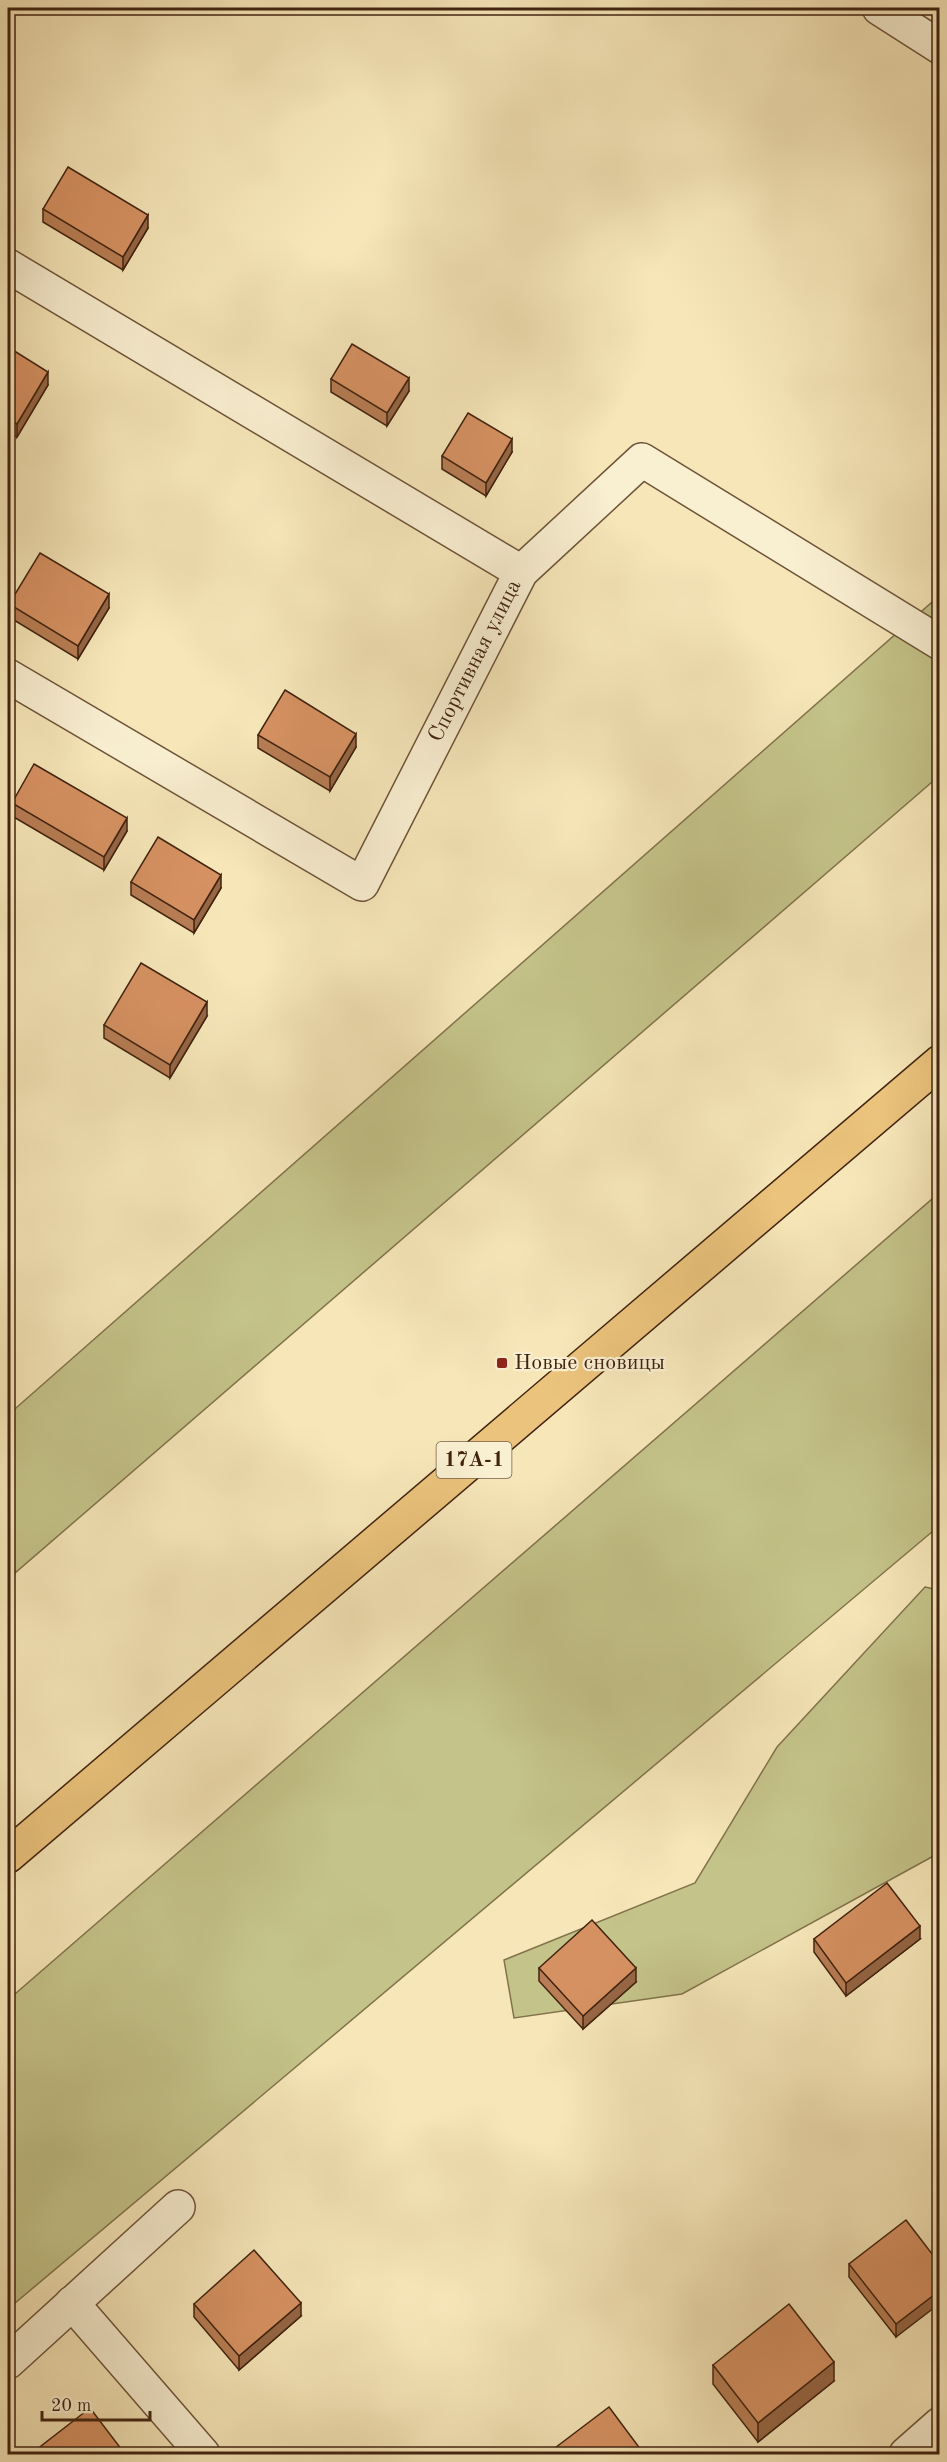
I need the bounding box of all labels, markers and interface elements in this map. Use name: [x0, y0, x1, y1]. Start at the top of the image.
street label: Спортивная улица: [425, 576, 525, 746]
place label: Новые сновицы: [514, 1352, 665, 1374]
marker: Новые сновицы: [495, 1356, 509, 1370]
road number: 17А-1: [436, 1442, 512, 1478]
scale bar: [42, 2384, 150, 2422]
text: 20 m: [51, 2397, 91, 2415]

